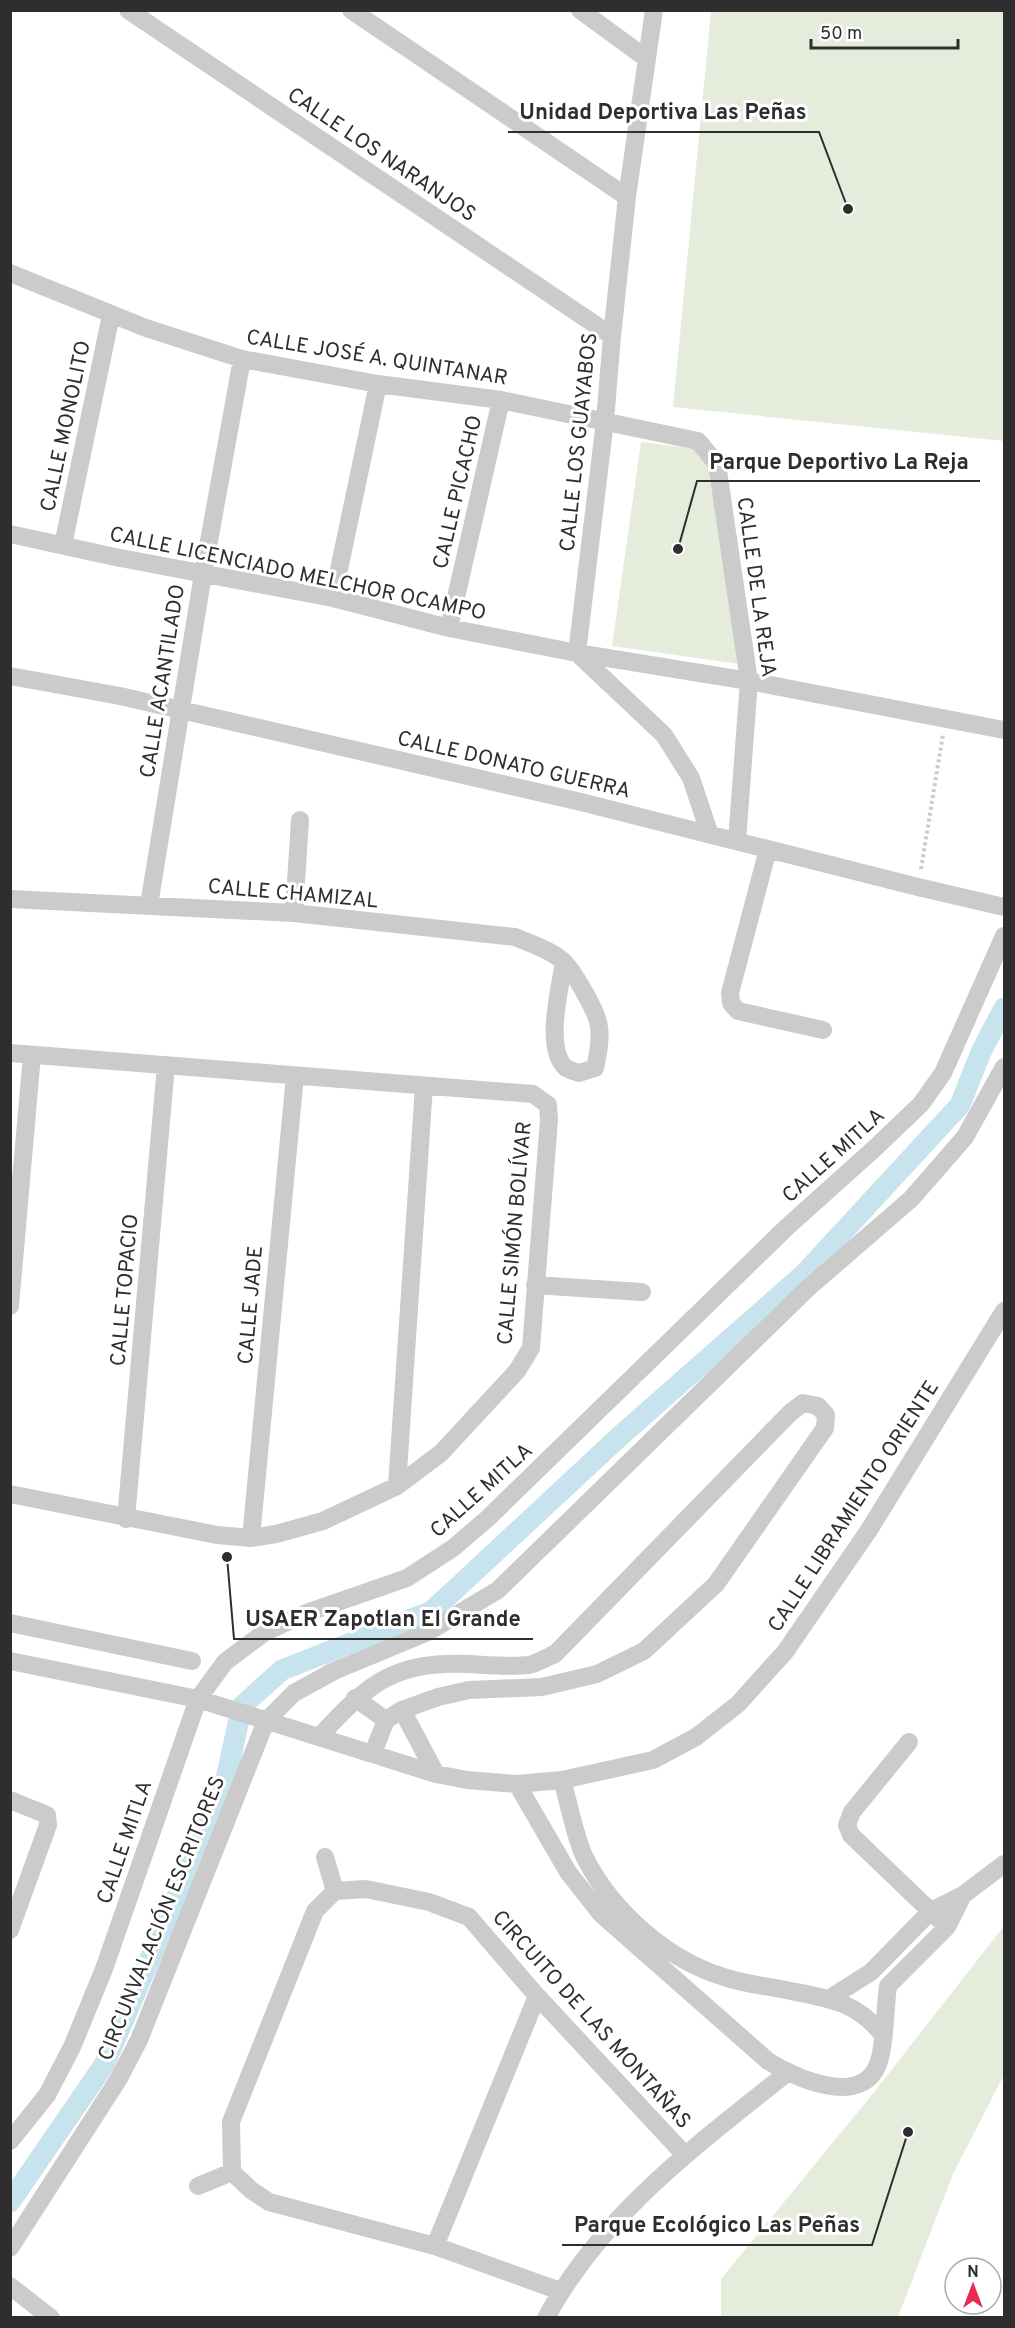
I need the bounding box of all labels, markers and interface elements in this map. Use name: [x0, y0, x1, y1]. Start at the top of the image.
scale bar: [811, 12, 958, 50]
text: 50 m: [820, 23, 862, 46]
street label: CALLE LOS NARANJOS: [282, 82, 481, 229]
callout: Unidad Deportiva Las Peñas: [508, 92, 819, 132]
text: Unidad Deportiva Las Peñas: [519, 100, 807, 127]
street label: CALLE JOSÉ A. QUINTANAR: [244, 323, 510, 392]
street label: CALLE LOS GUAYABOS: [555, 331, 604, 553]
street label: CALLE MONOLITO: [35, 338, 98, 514]
street label: CALLE PICACHO: [428, 413, 489, 572]
callout: Parque Deportivo La Reja: [697, 441, 980, 481]
text: Parque Deportivo La Reja: [709, 450, 969, 477]
street label: CALLE DE LA REJA: [730, 495, 782, 679]
street label: CALLE LICENCIADO MELCHOR OCAMPO: [107, 521, 488, 628]
street label: CALLE ACANTILADO: [135, 582, 192, 780]
street label: CALLE DONATO GUERRA: [394, 725, 633, 805]
street label: CALLE CHAMIZAL: [207, 874, 379, 915]
street label: CALLE MITLA: [777, 1103, 891, 1209]
street label: CALLE SIMÓN BOLÍVAR: [491, 1120, 539, 1346]
street label: CALLE TOPACIO: [105, 1213, 146, 1367]
street label: CALLE JADE: [233, 1245, 270, 1366]
street label: CALLE LIBRAMIENTO ORIENTE: [763, 1376, 946, 1638]
street label: CALLE MITLA: [425, 1438, 539, 1544]
callout: USAER Zapotlan El Grande: [234, 1599, 533, 1639]
text: USAER Zapotlan El Grande: [245, 1607, 521, 1634]
street label: CIRCUNVALACIÓN ESCRITORES: [92, 1772, 232, 2065]
street label: CALLE MITLA: [92, 1777, 159, 1908]
street label: CIRCUITO DE LAS MONTAÑAS: [485, 1905, 696, 2135]
callout: Parque Ecológico Las Peñas: [562, 2205, 872, 2245]
text: Parque Ecológico Las Peñas: [574, 2213, 860, 2240]
north arrow: [943, 2256, 1003, 2316]
text: N: [967, 2263, 979, 2283]

